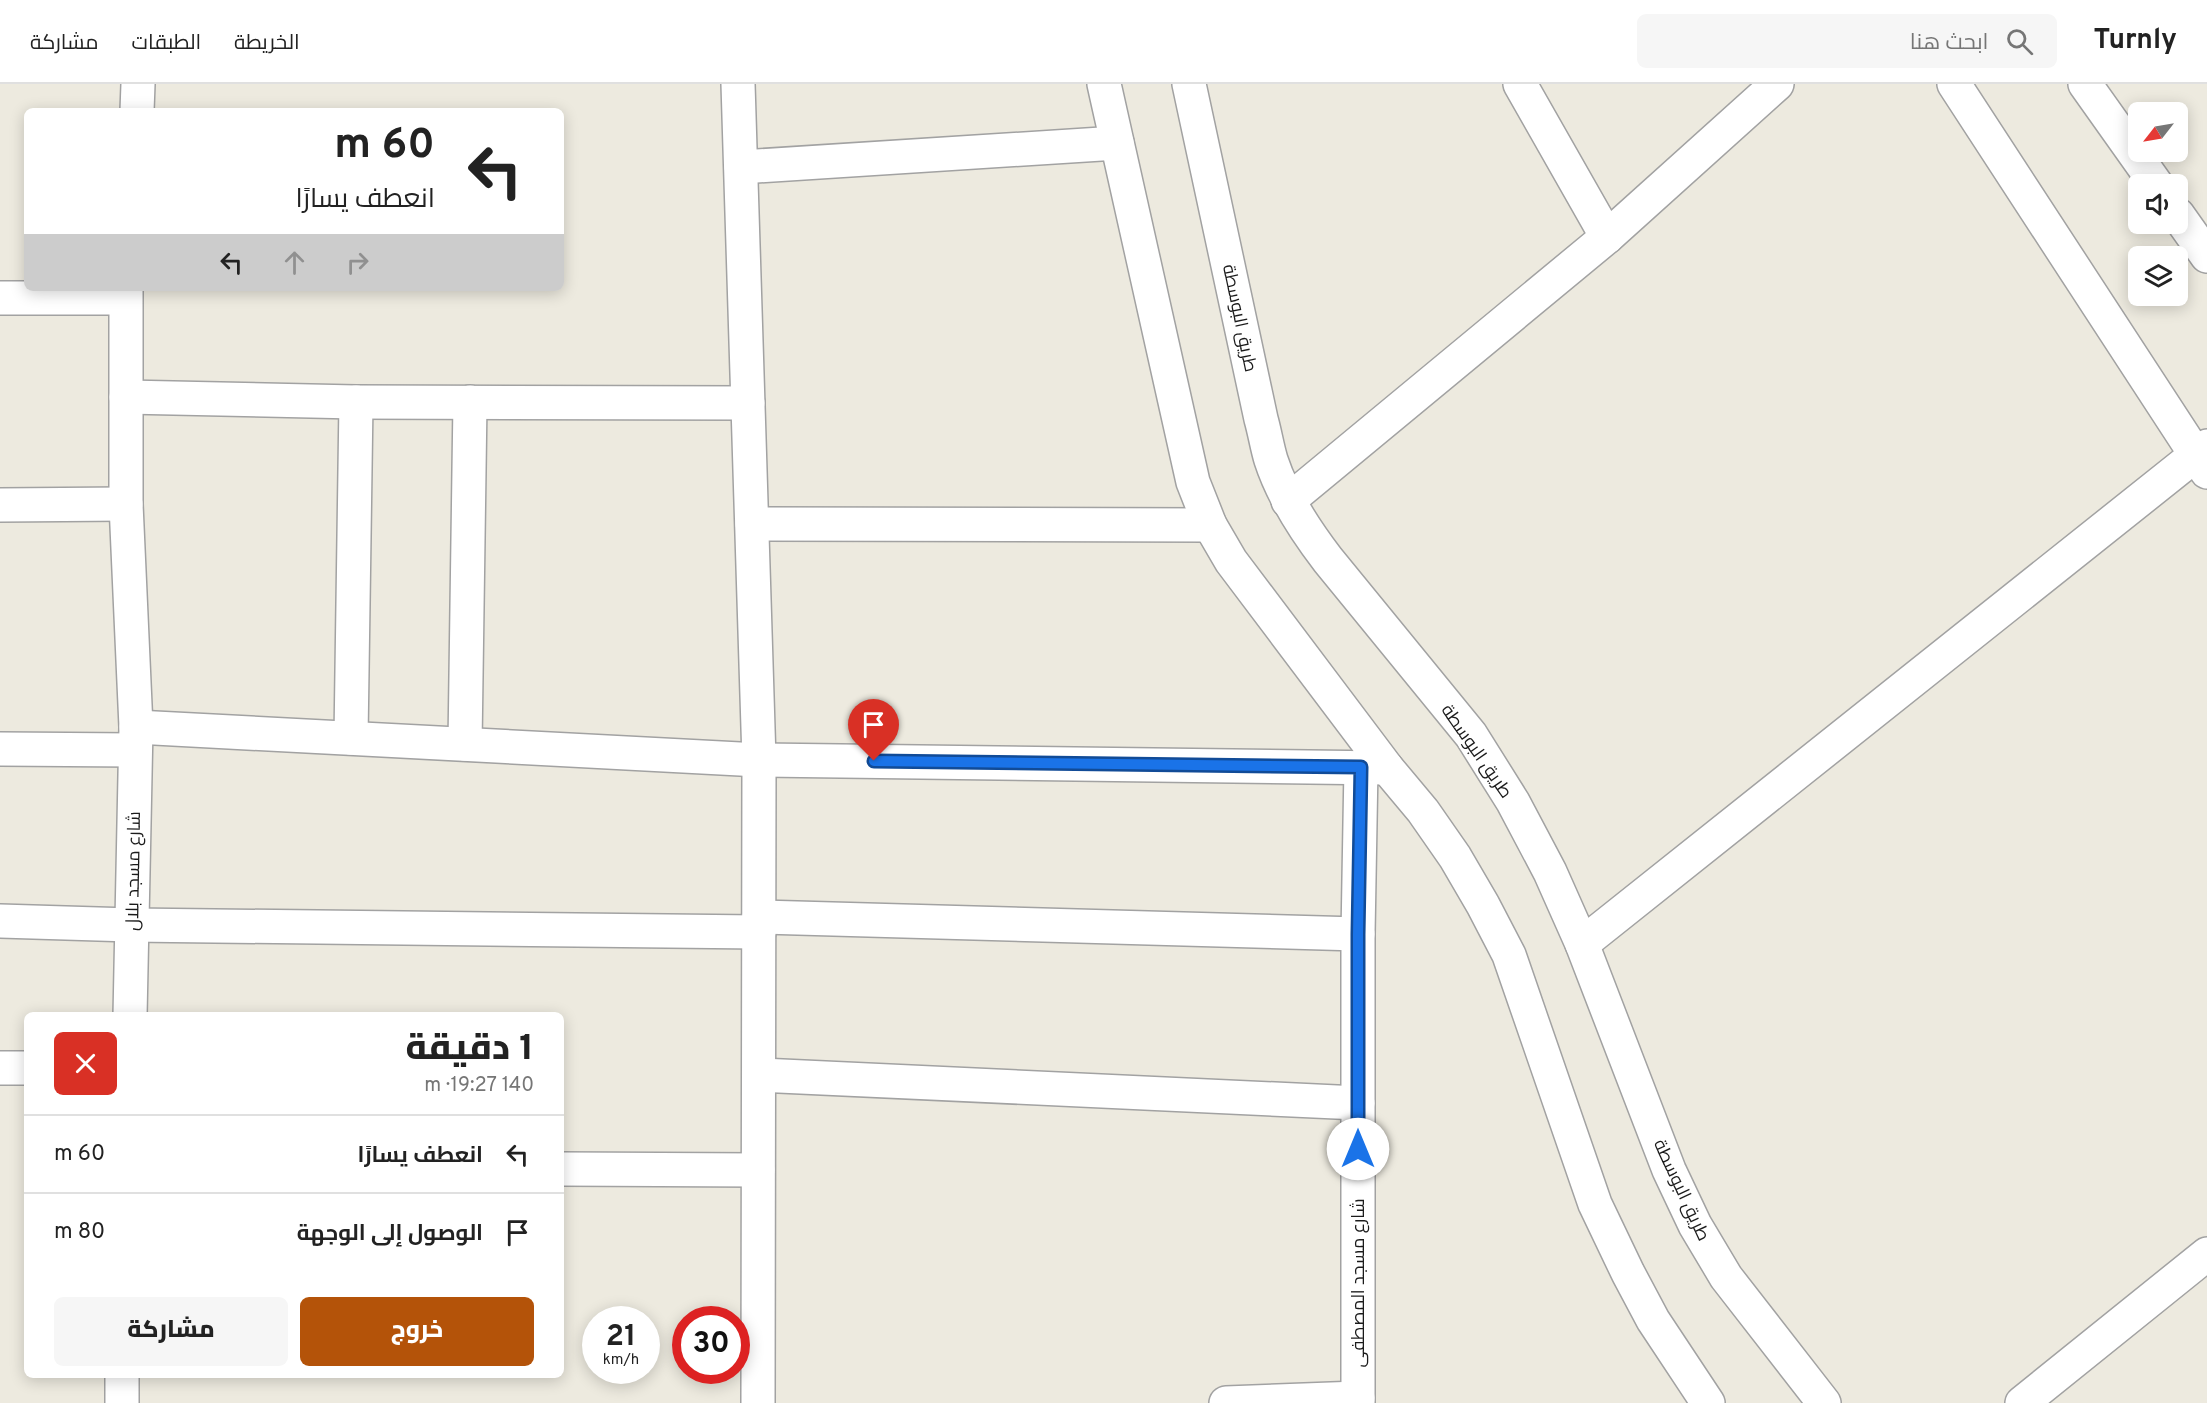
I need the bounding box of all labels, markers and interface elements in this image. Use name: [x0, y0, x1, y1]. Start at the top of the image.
search box: [1637, 14, 2057, 68]
text: Turnly: [2093, 23, 2177, 59]
icon: search: [2003, 25, 2036, 58]
text: مشاركة: [30, 30, 99, 57]
text: الطبقات: [132, 30, 201, 57]
text: الخريطة: [234, 30, 300, 57]
text: ابحث هنا: [1910, 30, 1988, 57]
north arrow: [2128, 102, 2188, 162]
map controls: [2128, 102, 2188, 306]
text: 60 m: [334, 120, 435, 173]
icon: left: [456, 132, 534, 210]
button: sound: [2128, 174, 2188, 234]
text: انعطف يسارًا: [296, 183, 435, 217]
icon: left: [215, 246, 248, 279]
icon: ahead: [278, 246, 311, 279]
icon: right: [341, 246, 374, 279]
button: layers: [2128, 246, 2188, 306]
street label: طريق البوسطة: [1216, 262, 1261, 374]
pin: [848, 699, 899, 761]
street label: طريق البوسطة: [1435, 700, 1517, 803]
icon: arrive: [857, 708, 890, 741]
street label: شارع مسجد بلال: [122, 811, 147, 931]
text: 1 دقيقة: [406, 1027, 534, 1073]
button: close: [54, 1032, 117, 1095]
text: 140 m · 19:27: [424, 1073, 534, 1099]
position arrow: [1326, 1117, 1390, 1181]
street label: طريق البوسطة: [1647, 1136, 1714, 1245]
icon: left: [501, 1138, 534, 1171]
text: 60 m: [54, 1141, 105, 1168]
text: انعطف يسارًا: [358, 1143, 483, 1170]
street label: شارع مسجد المصطفى: [1348, 1198, 1371, 1368]
icon: arrive: [501, 1216, 534, 1249]
text: 80 m: [54, 1219, 105, 1246]
text: الوصول إلى الوجهة: [297, 1221, 483, 1248]
button: مشاركة: [54, 1297, 288, 1366]
button: خروج: [300, 1297, 534, 1366]
speed limit sign: 30: [672, 1306, 750, 1384]
text: 21: [606, 1319, 636, 1356]
text: km/h: [603, 1351, 639, 1370]

